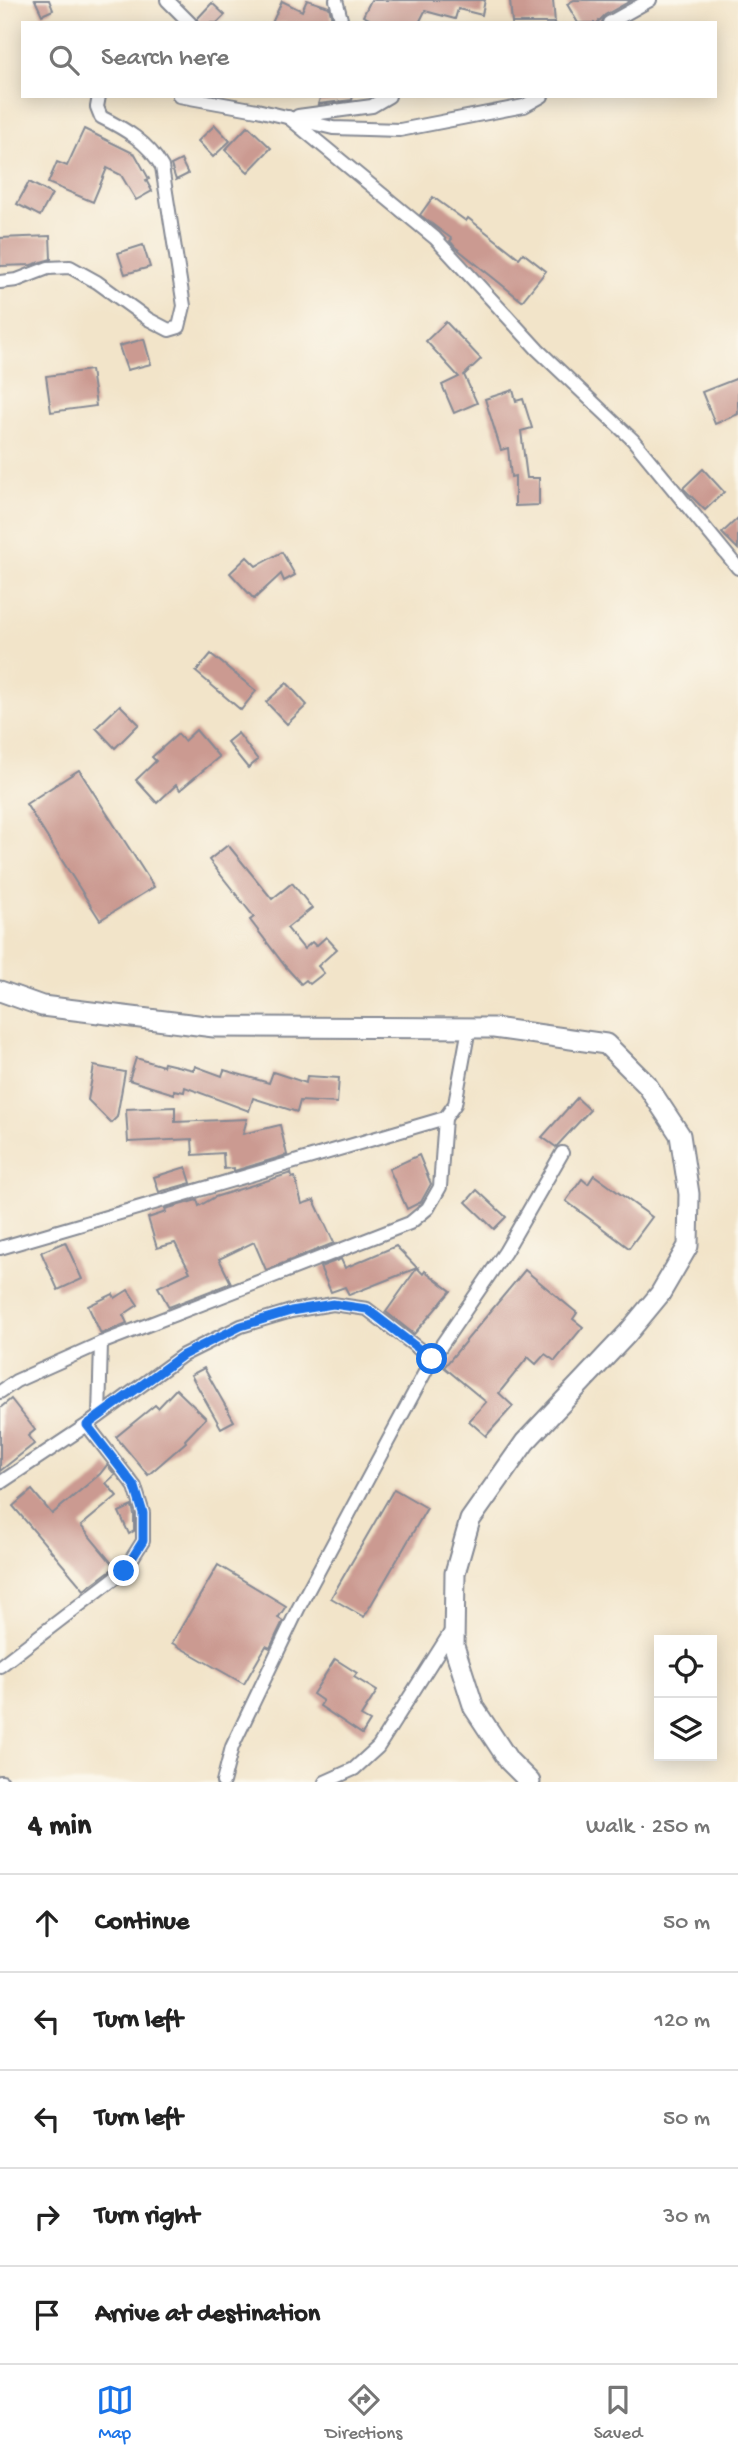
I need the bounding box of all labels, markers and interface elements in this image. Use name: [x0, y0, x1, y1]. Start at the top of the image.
search box: [21, 21, 717, 98]
icon: search: [45, 41, 83, 79]
text: Search here: [101, 44, 229, 75]
route start: [416, 1343, 447, 1374]
route end: [108, 1555, 139, 1586]
map controls: [654, 1635, 717, 1761]
button: locate: [654, 1635, 717, 1698]
button: layers: [654, 1698, 717, 1761]
text: 4 min: [28, 1810, 91, 1845]
text: Walk · 250 m: [586, 1814, 710, 1841]
icon: ahead: [28, 1904, 66, 1942]
text: Continue: [95, 1908, 189, 1939]
text: 50 m: [663, 1910, 710, 1937]
icon: left: [28, 2002, 66, 2040]
text: Turn left: [95, 2006, 183, 2037]
text: 120 m: [655, 2008, 710, 2035]
icon: left: [28, 2100, 66, 2138]
text: Turn left: [95, 2104, 183, 2135]
text: 50 m: [663, 2106, 710, 2133]
icon: right: [28, 2198, 66, 2236]
text: Turn right: [95, 2202, 199, 2233]
text: 30 m: [663, 2204, 710, 2231]
icon: arrive: [28, 2296, 66, 2334]
text: Arrive at destination: [95, 2300, 320, 2331]
tab: Map: [96, 2381, 134, 2446]
tab: Directions: [325, 2381, 402, 2446]
tab: Saved: [594, 2381, 642, 2446]

